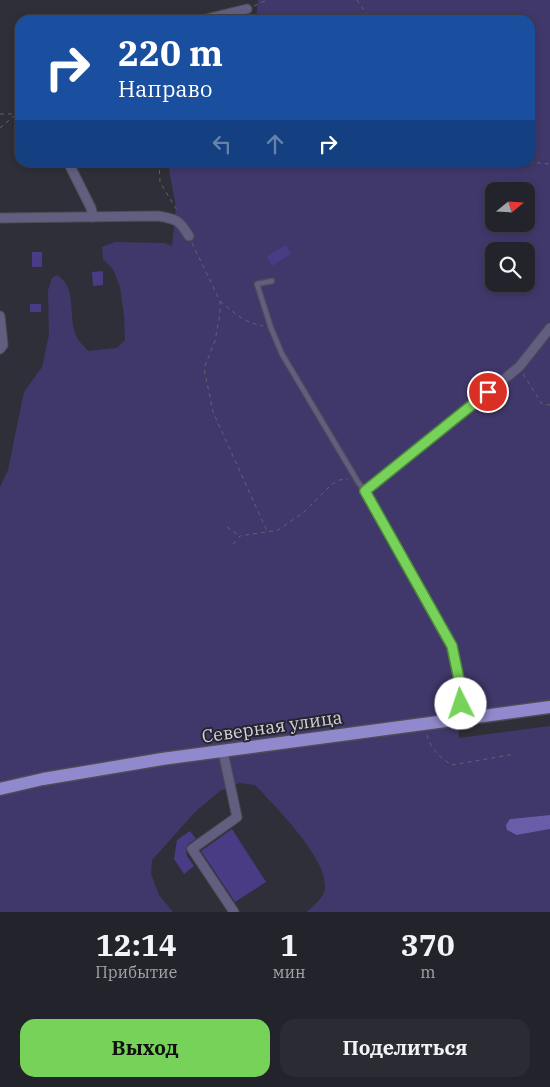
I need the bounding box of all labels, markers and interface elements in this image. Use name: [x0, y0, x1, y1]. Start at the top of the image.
text: 220 m: [118, 30, 223, 76]
icon: right: [35, 35, 100, 100]
text: Направо: [118, 74, 212, 103]
icon: left: [208, 130, 236, 158]
icon: ahead: [261, 130, 289, 158]
icon: right: [314, 130, 342, 158]
north arrow: [485, 182, 535, 232]
map controls: [485, 182, 535, 292]
button: search: [485, 242, 535, 292]
pin: [467, 371, 509, 413]
icon: arrive: [474, 378, 502, 406]
position arrow: [434, 677, 486, 729]
street label: Северная улица: [200, 705, 344, 748]
text: 12:14: [96, 925, 177, 964]
text: 1: [280, 925, 298, 964]
text: 370: [401, 925, 455, 964]
text: Прибытие: [95, 962, 177, 982]
text: мин: [272, 962, 306, 982]
text: m: [420, 962, 435, 982]
button: Выход: [20, 1019, 270, 1077]
button: Поделиться: [280, 1019, 530, 1077]

